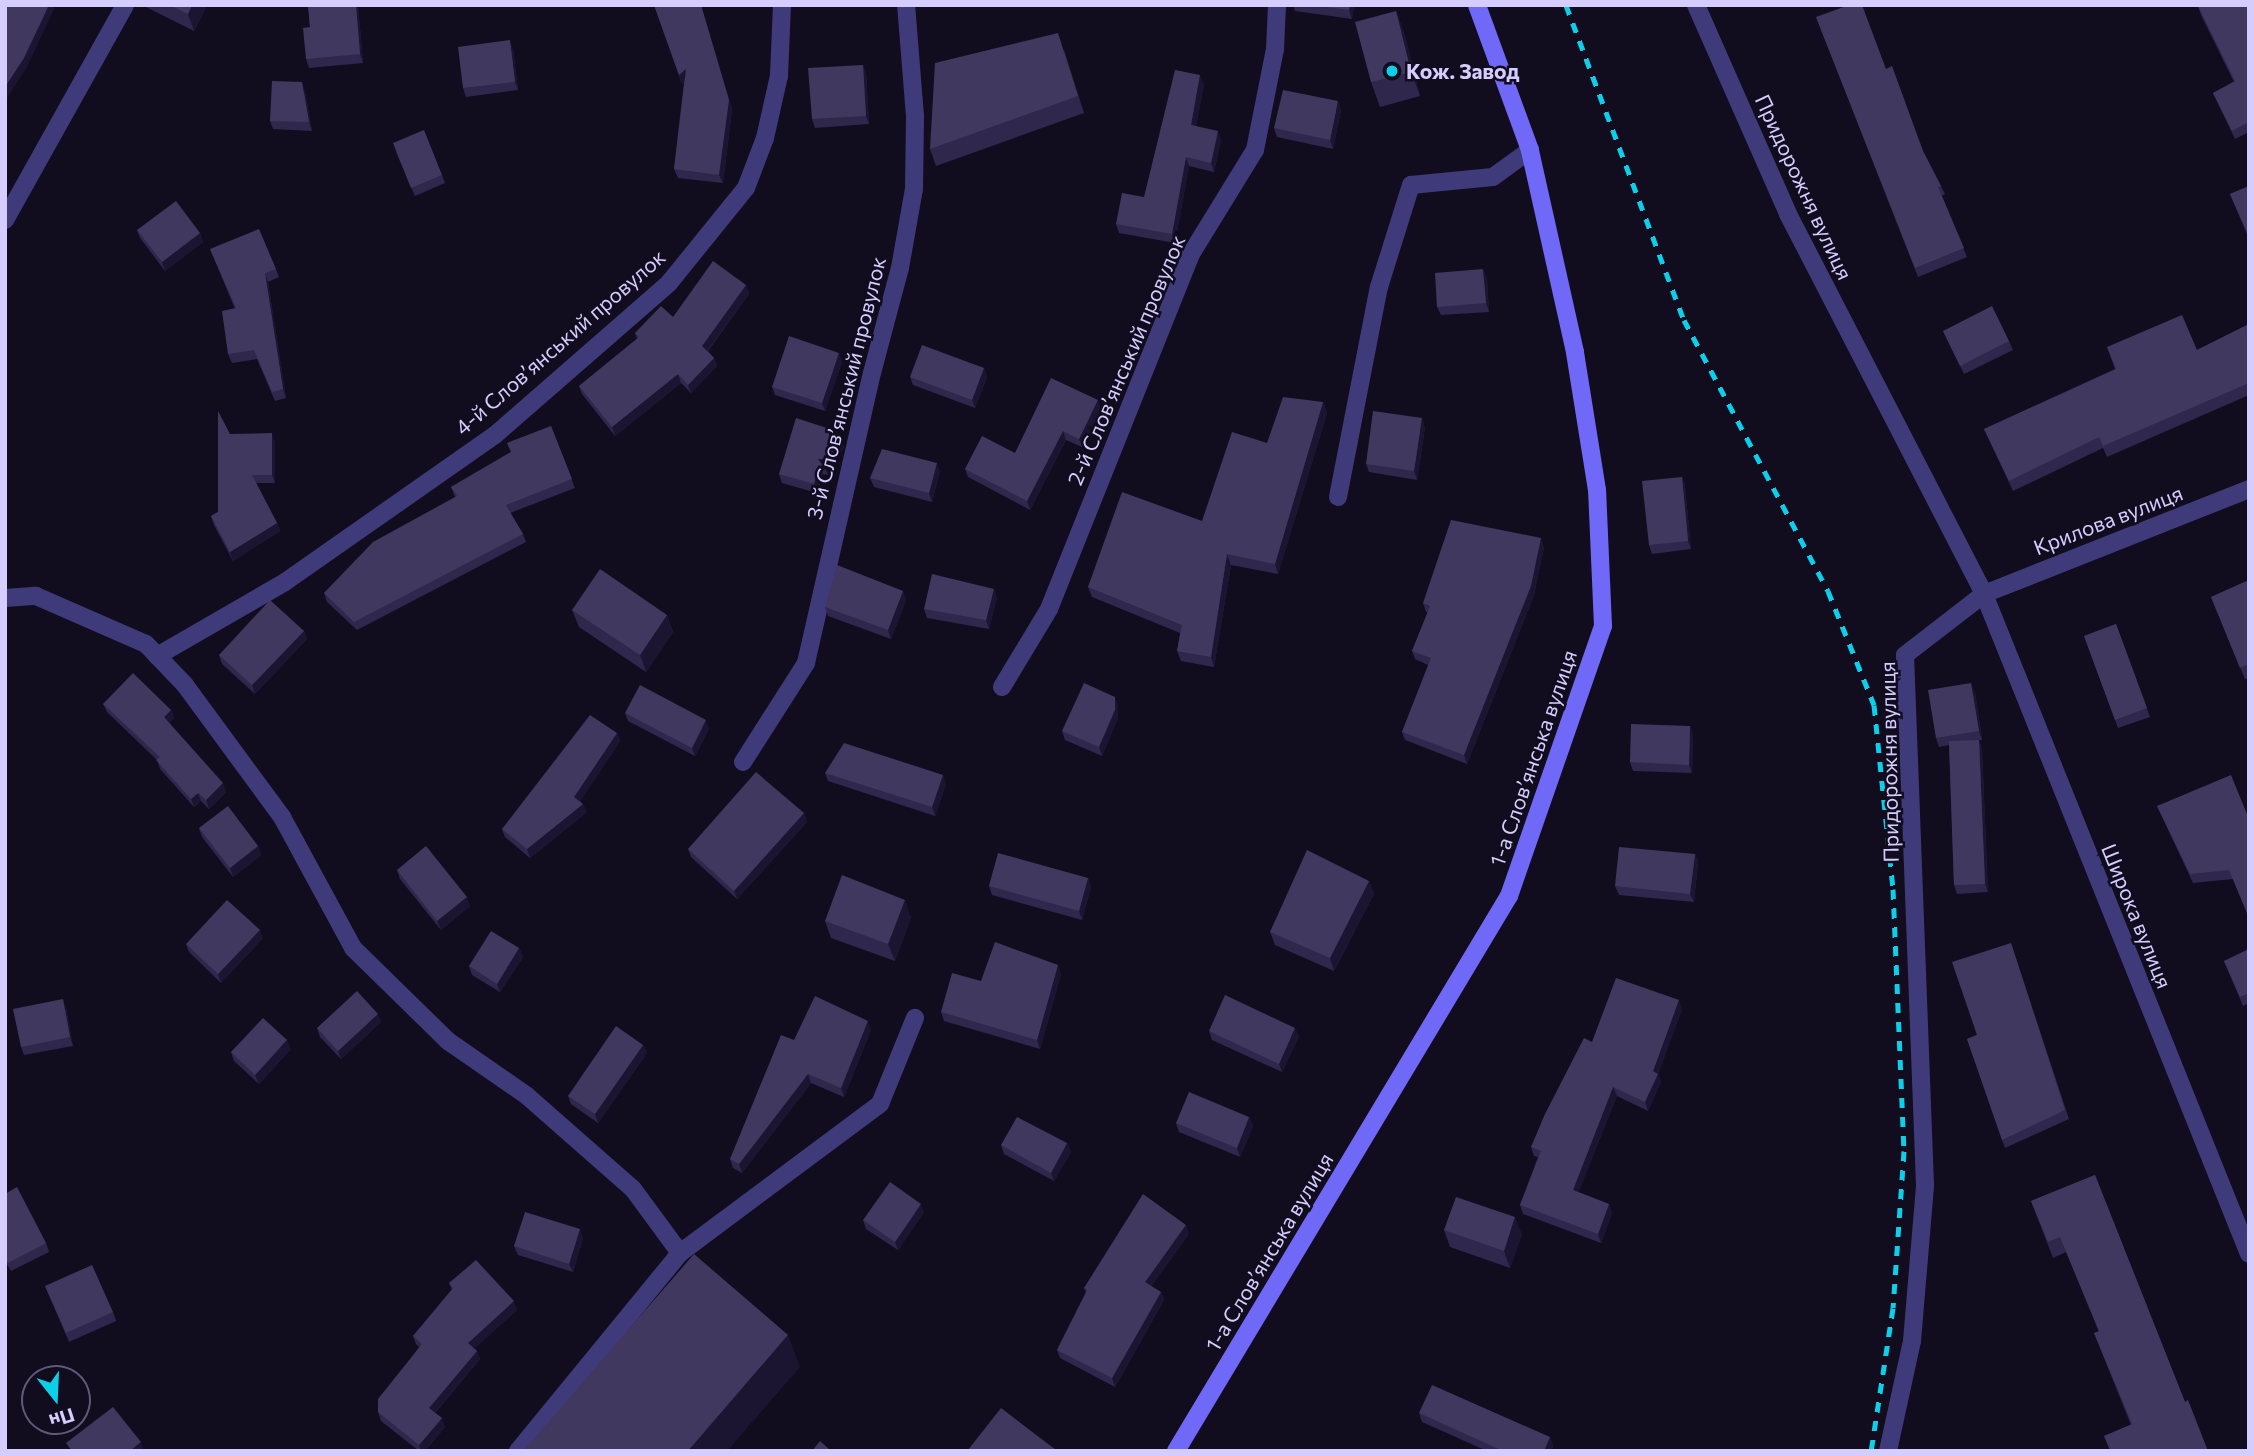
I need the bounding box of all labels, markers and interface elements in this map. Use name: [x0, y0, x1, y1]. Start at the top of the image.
place label: Кож. Завод: [1406, 58, 1519, 84]
marker: Кож. Завод: [1384, 63, 1400, 79]
street label: Придорожня вулиця: [1750, 90, 1858, 284]
street label: 2-й Слов’янський провулок: [1062, 231, 1190, 489]
street label: 4-й Слов’янський провулок: [450, 244, 670, 440]
street label: 3-й Слов’янський провулок: [801, 254, 891, 522]
street label: Крилова вулиця: [2030, 480, 2186, 560]
street label: 1-а Слов’янська вулиця: [1484, 647, 1582, 869]
street label: Придорожня вулиця: [1875, 661, 1903, 863]
street label: Широка вулиця: [2097, 840, 2177, 992]
street label: 1-а Слов’янська вулиця: [1200, 1148, 1338, 1356]
north arrow: [21, 1365, 91, 1435]
text: Пн: [46, 1404, 78, 1433]

